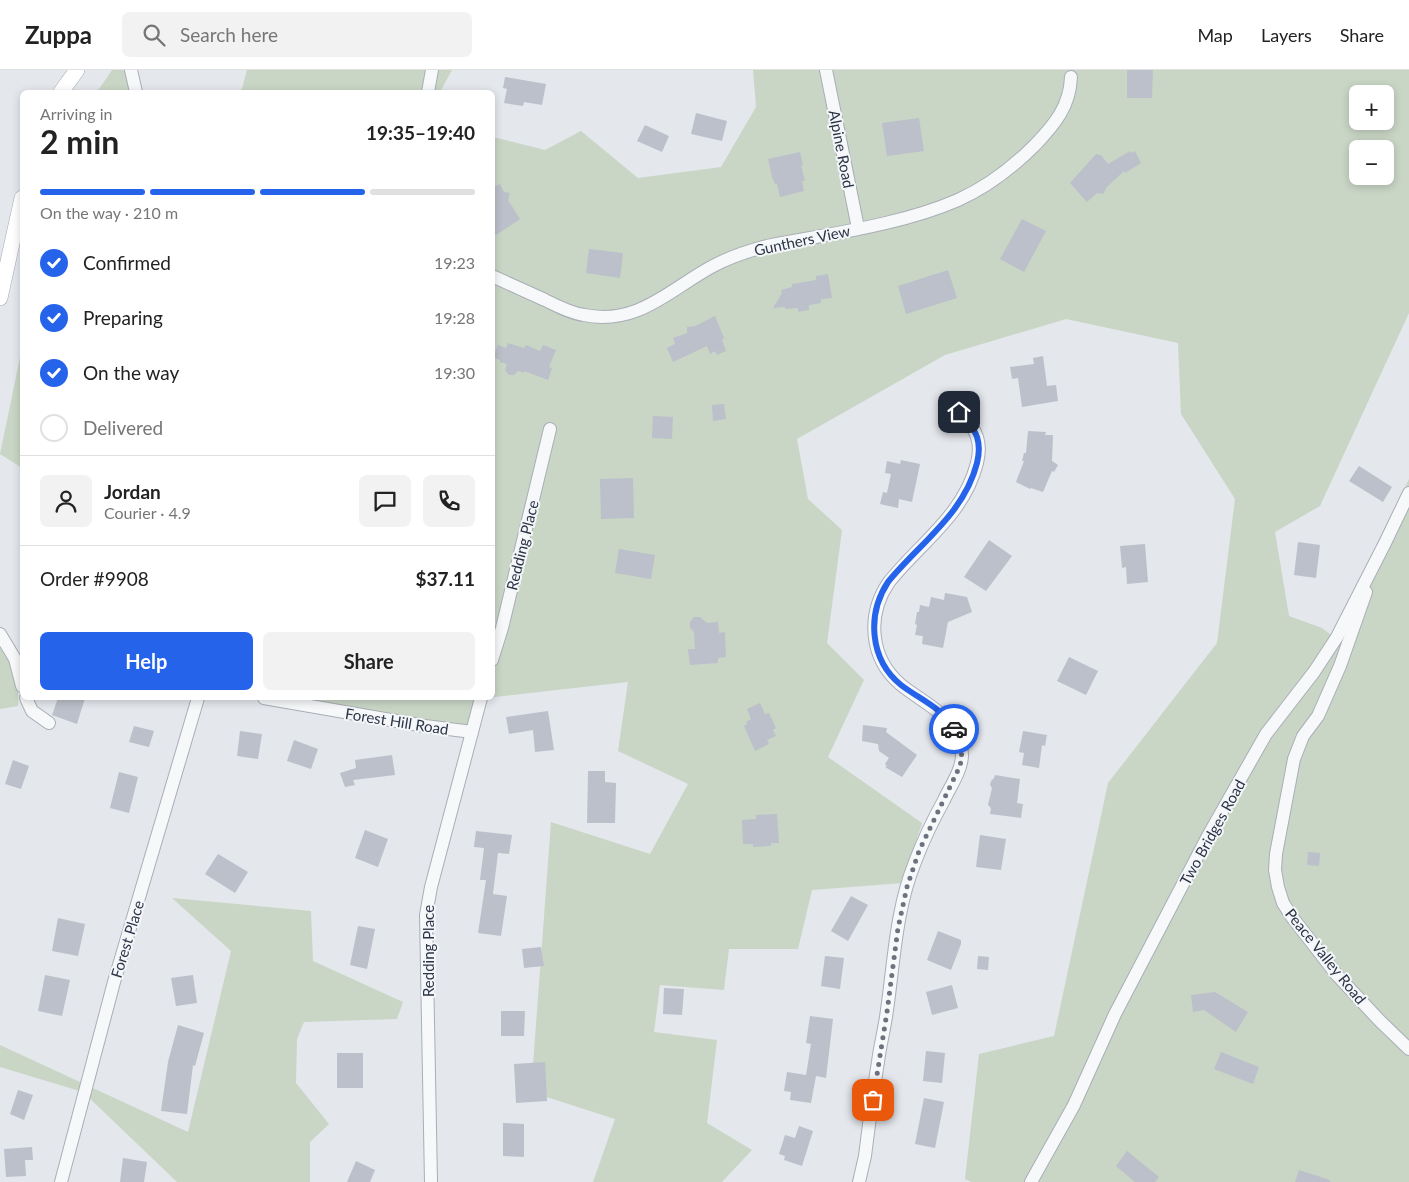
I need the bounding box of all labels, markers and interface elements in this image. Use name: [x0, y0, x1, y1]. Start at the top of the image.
search box: [122, 12, 472, 57]
text: Zuppa: [25, 20, 92, 49]
icon: search: [140, 21, 168, 49]
text: Search here: [180, 23, 278, 46]
text: Map: [1197, 24, 1233, 46]
text: Layers: [1261, 24, 1312, 46]
text: Share: [1340, 24, 1384, 46]
map controls: [1349, 85, 1394, 185]
button: +: [1349, 85, 1394, 130]
text: Arriving in: [40, 104, 113, 123]
street label: Alpine Road: [826, 108, 858, 190]
text: 19:35–19:40: [366, 121, 475, 144]
text: 2 min: [40, 122, 119, 161]
button: −: [1349, 140, 1394, 185]
text: On the way · 210 m: [40, 203, 178, 222]
street label: Gunthers View: [752, 221, 852, 259]
icon: check: [40, 249, 68, 277]
text: Confirmed: [83, 251, 171, 274]
text: 19:23: [434, 253, 475, 272]
icon: check: [40, 304, 68, 332]
text: Preparing: [83, 306, 163, 329]
text: 19:28: [434, 308, 475, 327]
icon: check: [40, 359, 68, 387]
text: On the way: [83, 361, 179, 384]
text: 19:30: [434, 363, 475, 382]
pin: [938, 391, 980, 433]
icon: home: [945, 398, 973, 426]
text: Delivered: [83, 416, 163, 439]
button: person: [40, 475, 92, 527]
button: chat: [359, 475, 411, 527]
button: phone: [423, 475, 475, 527]
text: Jordan: [104, 480, 161, 503]
street label: Redding Place: [502, 498, 542, 592]
text: Courier · 4.9: [104, 503, 191, 522]
text: Order #9908: [40, 567, 149, 590]
text: $37.11: [415, 567, 475, 590]
button: Help: [40, 632, 253, 690]
button: Share: [263, 632, 475, 690]
street label: Forest Hill Road: [344, 704, 450, 738]
courier: [929, 704, 979, 754]
icon: car: [940, 715, 968, 743]
street label: Two Bridges Road: [1176, 776, 1248, 888]
street label: Forest Place: [107, 898, 147, 980]
street label: Peace Valley Road: [1282, 904, 1370, 1008]
street label: Redding Place: [419, 905, 437, 997]
pin: [852, 1079, 894, 1121]
icon: bag: [859, 1086, 887, 1114]

